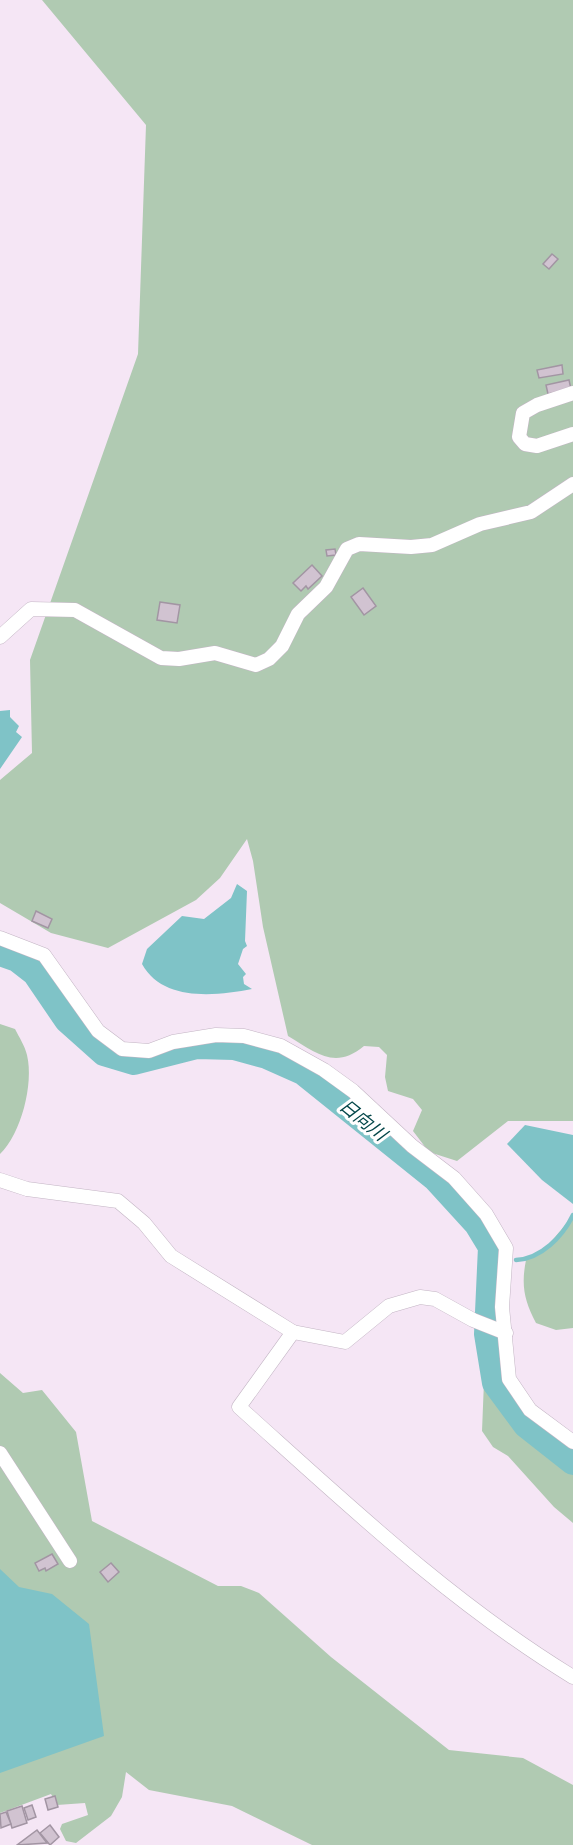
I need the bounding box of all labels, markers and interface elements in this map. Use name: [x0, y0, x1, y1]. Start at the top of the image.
water label: 日向川: [336, 1094, 393, 1146]

